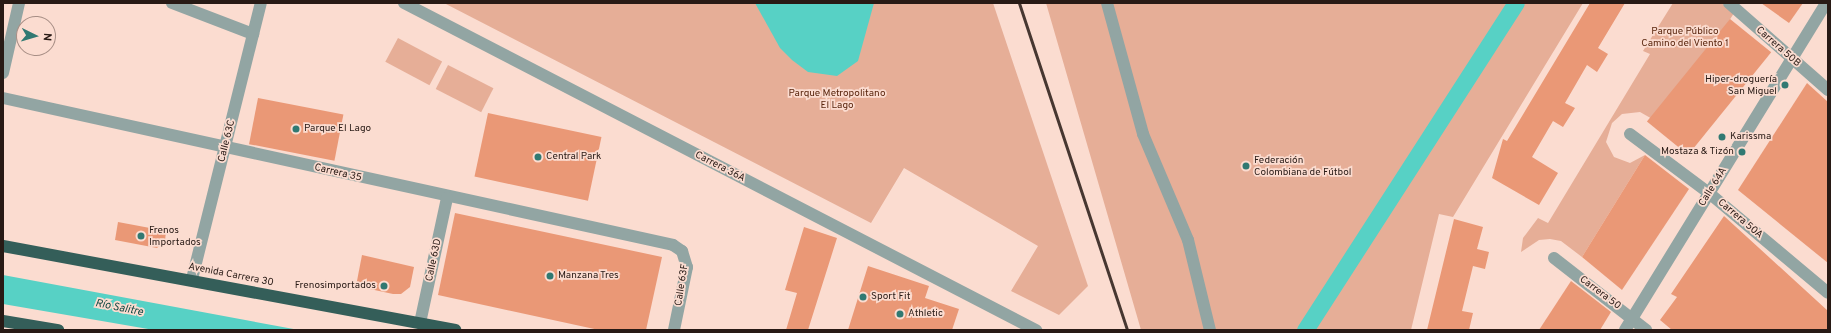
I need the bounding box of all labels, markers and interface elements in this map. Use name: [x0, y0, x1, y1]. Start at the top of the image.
north arrow: [16, 16, 56, 56]
street label: Carrera 50B: [1753, 24, 1803, 70]
park label: Parque Público Camino del Viento 1: [1641, 25, 1729, 48]
text: N: [40, 32, 54, 42]
place label: Hiper-droguería San Miguel: [1705, 73, 1777, 96]
marker: Hiper-droguería San Miguel: [1780, 80, 1790, 90]
park label: Parque Metropolitano El Lago: [789, 87, 885, 110]
street label: Calle 63C: [216, 119, 238, 163]
place label: Parque El Lago: [304, 123, 371, 135]
marker: Parque El Lago: [291, 124, 301, 134]
place label: Karissma: [1730, 131, 1771, 143]
marker: Karissma: [1717, 132, 1727, 142]
place label: Mostaza & Tizón: [1661, 146, 1734, 158]
marker: Mostaza & Tizón: [1737, 147, 1747, 157]
street label: Carrera 36A: [693, 149, 747, 185]
place label: Central Park: [546, 151, 601, 163]
marker: Central Park: [533, 152, 543, 162]
place label: Federación Colombiana de Fútbol: [1254, 154, 1351, 178]
marker: Federación Colombiana de Fútbol: [1241, 161, 1251, 171]
street label: Carrera 35: [313, 162, 363, 184]
street label: Calle 64A: [1696, 165, 1730, 209]
street label: Carrera 50A: [1715, 197, 1765, 241]
place label: Frenos Importados: [149, 224, 201, 248]
marker: Frenos Importados: [136, 231, 146, 241]
street label: Calle 63D: [424, 237, 444, 283]
street label: Avenida Carrera 30: [187, 261, 275, 289]
street label: Calle 63F: [673, 263, 691, 307]
place label: Manzana Tres: [558, 270, 619, 282]
marker: Manzana Tres: [545, 271, 555, 281]
street label: Carrera 50: [1577, 274, 1623, 312]
place label: Frenosimportados: [295, 280, 376, 292]
marker: Frenosimportados: [379, 281, 389, 291]
place label: Sport Fit: [871, 291, 910, 303]
marker: Sport Fit: [858, 292, 868, 302]
water label: Río Salitre: [94, 297, 144, 319]
place label: Athletic: [908, 308, 943, 320]
marker: Athletic: [895, 309, 905, 319]

